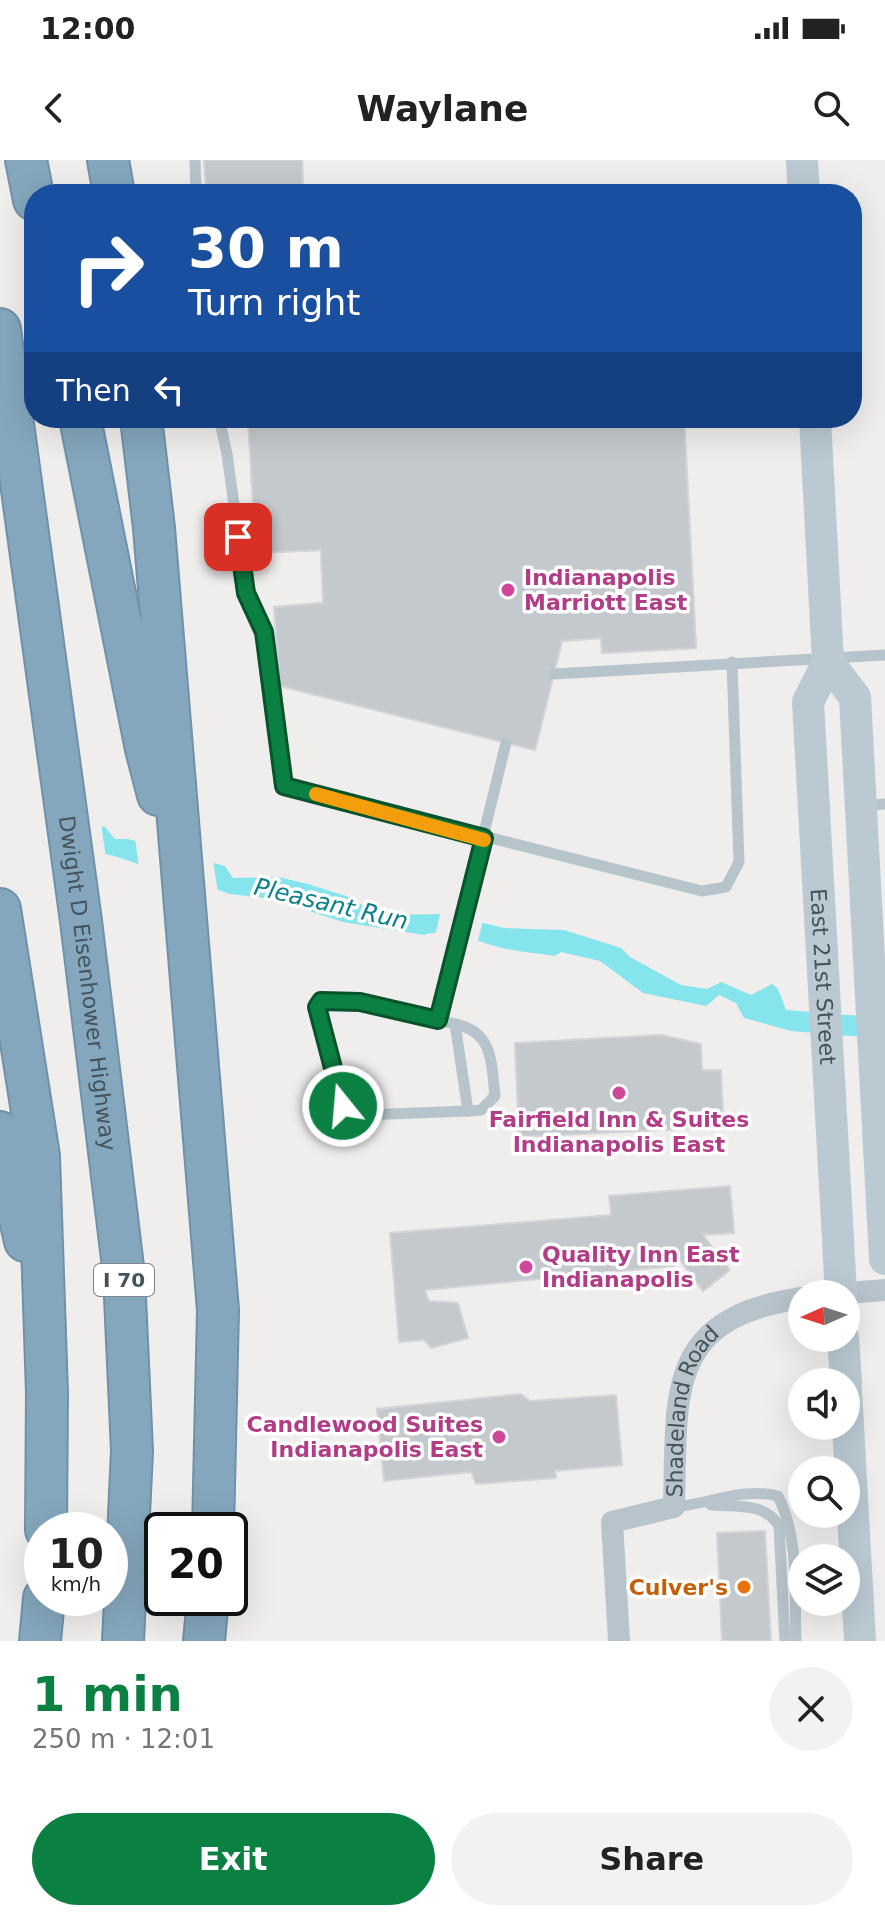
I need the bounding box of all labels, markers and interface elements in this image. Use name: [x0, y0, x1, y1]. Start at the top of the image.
text: 12:00: [40, 11, 136, 46]
icon: back: [32, 86, 76, 130]
icon: search: [809, 86, 853, 130]
text: Waylane: [357, 88, 528, 129]
text: 30 m: [188, 215, 344, 280]
icon: right: [56, 216, 160, 320]
text: Turn right: [188, 282, 360, 323]
icon: left: [147, 368, 191, 412]
text: Then: [56, 373, 131, 408]
pin: [204, 503, 272, 571]
icon: arrive: [216, 515, 260, 559]
place label: Indianapolis Marriott East: [524, 565, 688, 615]
marker: Indianapolis Marriott East: [499, 581, 517, 599]
street label: Dwight D Eisenhower Highway: [54, 814, 121, 1152]
water label: Pleasant Run: [251, 873, 411, 935]
street label: East 21st Street: [805, 888, 840, 1066]
position arrow: [301, 1064, 385, 1148]
marker: Fairfield Inn & Suites Indianapolis East: [610, 1084, 628, 1102]
place label: Fairfield Inn & Suites Indianapolis East: [489, 1107, 749, 1157]
place label: Quality Inn East Indianapolis: [542, 1242, 740, 1292]
marker: Quality Inn East Indianapolis: [517, 1258, 535, 1276]
road number: I 70: [94, 1264, 154, 1296]
north arrow: [788, 1280, 860, 1352]
map controls: [788, 1280, 860, 1616]
street label: Shadeland Road: [662, 1321, 724, 1497]
button: sound: [788, 1368, 860, 1440]
place label: Candlewood Suites Indianapolis East: [247, 1412, 483, 1462]
marker: Candlewood Suites Indianapolis East: [490, 1428, 508, 1446]
button: search: [788, 1456, 860, 1528]
speed limit sign: 20: [144, 1512, 248, 1616]
text: 10: [48, 1531, 104, 1577]
button: layers: [788, 1544, 860, 1616]
text: km/h: [51, 1572, 101, 1596]
place label: Culver's: [629, 1575, 728, 1600]
marker: Culver's: [735, 1578, 753, 1596]
text: 1 min: [32, 1666, 183, 1722]
button: close: [769, 1667, 853, 1751]
text: 250 m · 12:01: [32, 1724, 215, 1754]
button: Exit: [32, 1813, 435, 1905]
button: Share: [451, 1813, 853, 1905]

